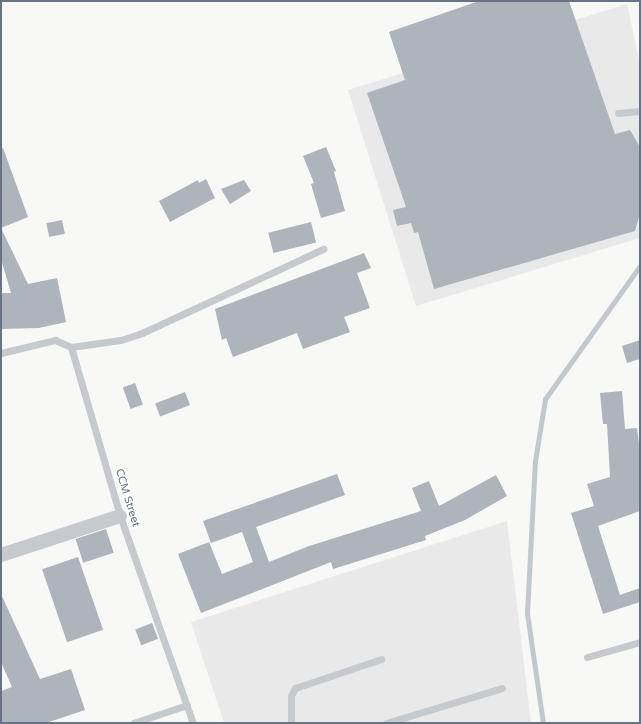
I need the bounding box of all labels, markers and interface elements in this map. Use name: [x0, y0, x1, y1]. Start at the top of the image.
street label: CCM Street: [112, 467, 142, 529]

